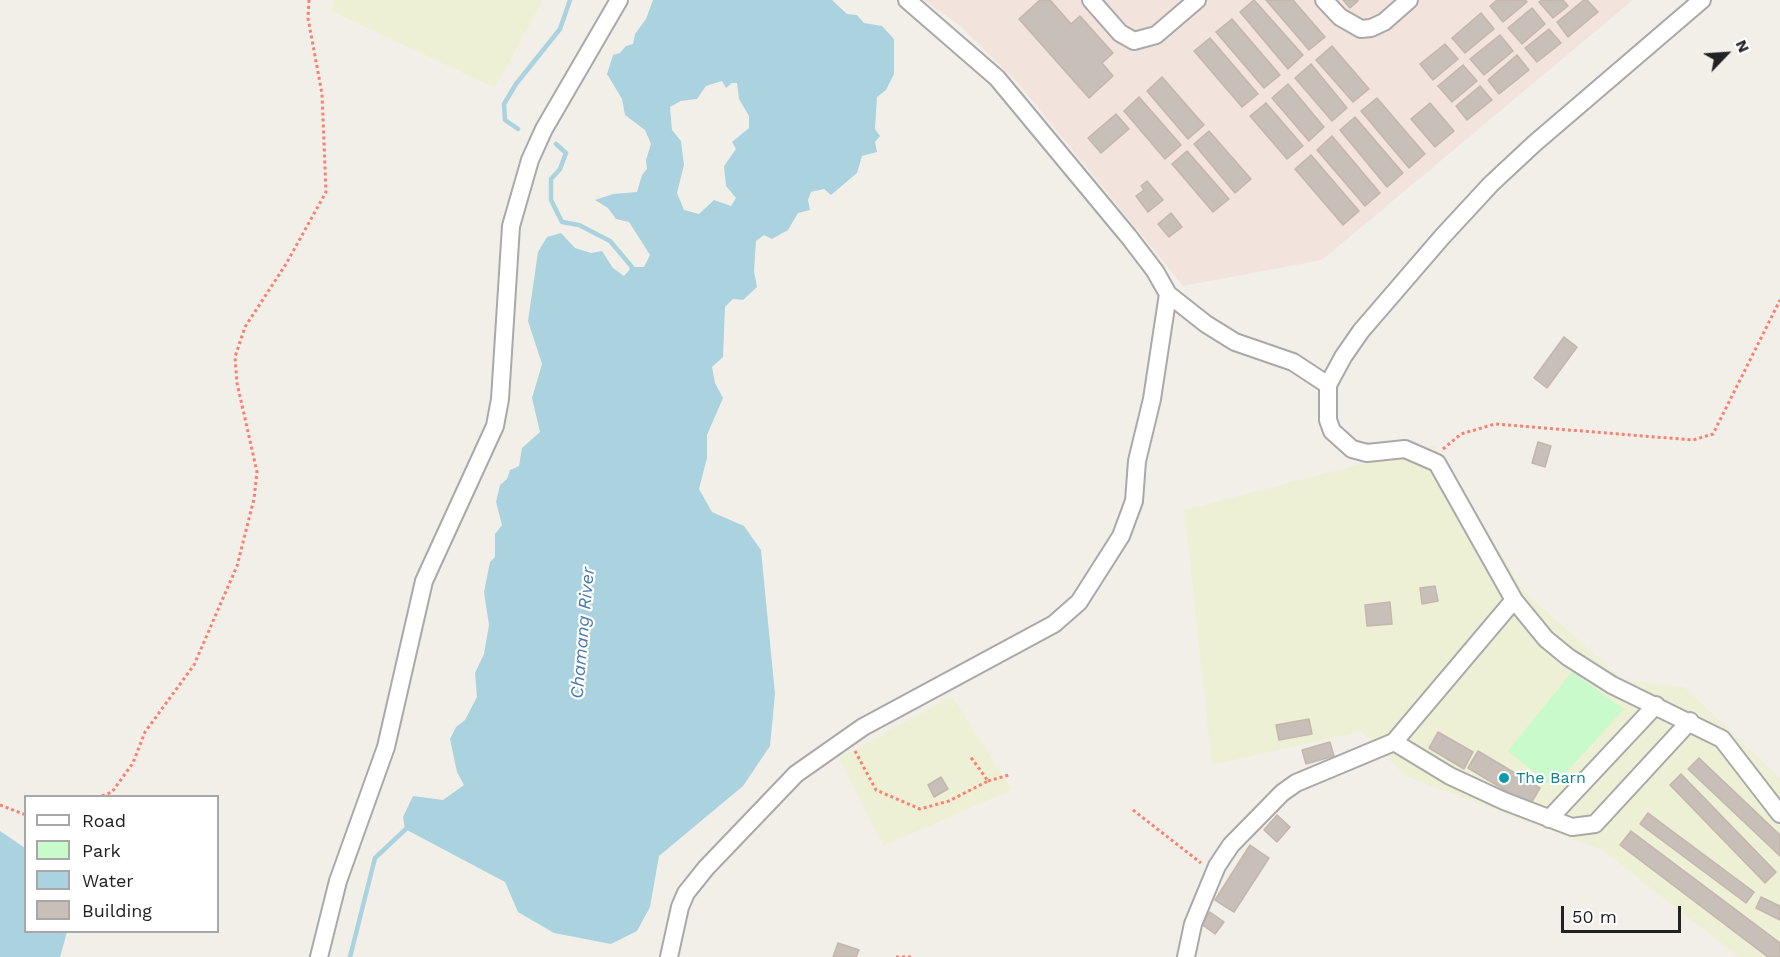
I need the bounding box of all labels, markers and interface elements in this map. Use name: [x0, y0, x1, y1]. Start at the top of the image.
north arrow: [1696, 24, 1756, 84]
text: N: [1732, 37, 1754, 56]
water label: Chamang River: [566, 566, 600, 700]
place label: The Barn: [1516, 768, 1586, 788]
marker: The Barn: [1497, 771, 1511, 785]
legend: [24, 795, 219, 933]
text: Road: [82, 810, 126, 831]
text: Park: [82, 840, 121, 861]
text: Water: [82, 870, 134, 891]
scale bar: [1564, 894, 1684, 932]
text: Building: [82, 900, 152, 921]
text: 50 m: [1572, 906, 1617, 927]

